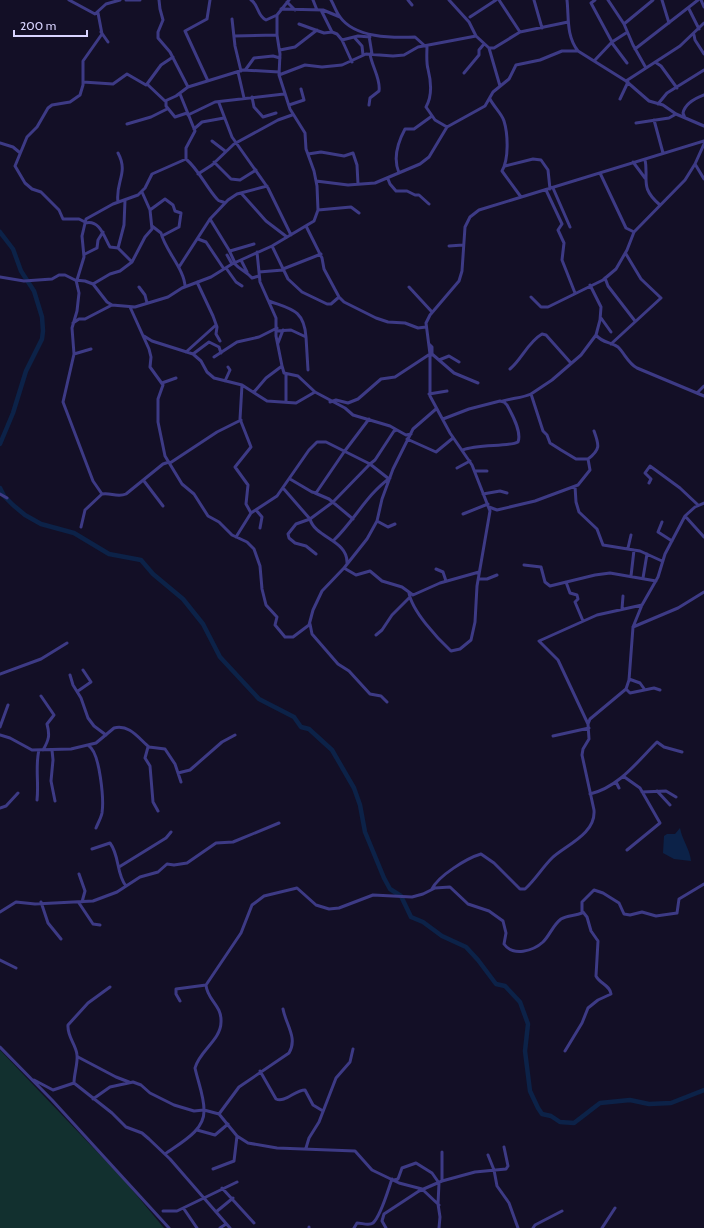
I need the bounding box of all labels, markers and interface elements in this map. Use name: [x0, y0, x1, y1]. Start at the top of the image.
scale bar: [14, 12, 87, 38]
text: 200 m: [20, 18, 56, 33]

